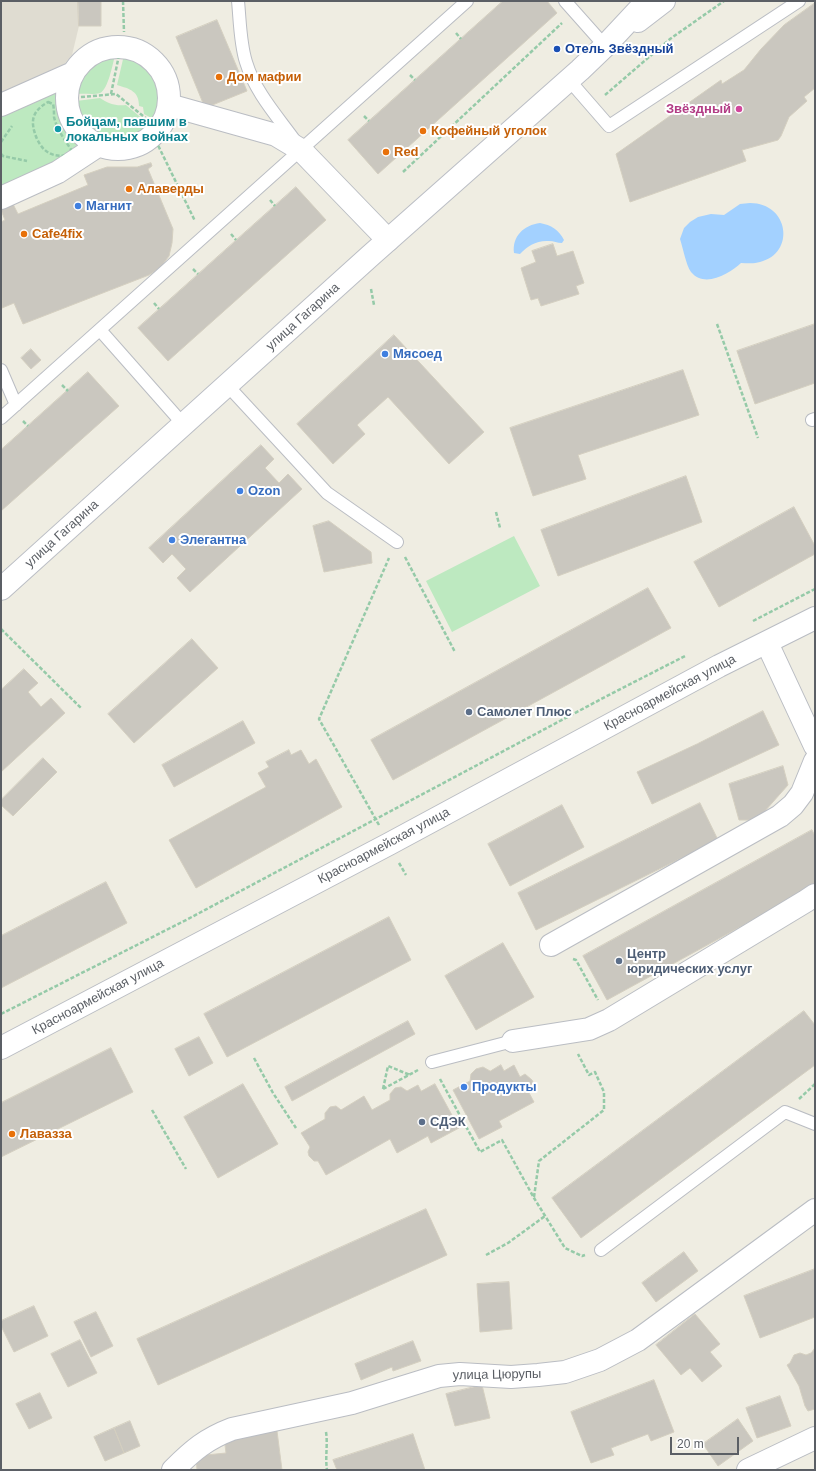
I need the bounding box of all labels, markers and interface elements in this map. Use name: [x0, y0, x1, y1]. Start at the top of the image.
place label: Отель Звёздный: [565, 41, 674, 57]
marker: Отель Звёздный: [552, 44, 562, 54]
place label: Дом мафии: [227, 69, 301, 85]
marker: Дом мафии: [214, 72, 224, 82]
place label: Звёздный: [666, 101, 731, 117]
marker: Звёздный: [734, 104, 744, 114]
place label: Бойцам, павшим в локальных войнах: [66, 114, 188, 145]
place label: Кофейный уголок: [431, 123, 546, 139]
marker: Бойцам, павшим в локальных войнах: [53, 124, 63, 134]
marker: Кофейный уголок: [418, 126, 428, 136]
place label: Red: [394, 144, 419, 160]
marker: Red: [381, 147, 391, 157]
place label: Алаверды: [137, 181, 204, 197]
marker: Алаверды: [124, 184, 134, 194]
place label: Магнит: [86, 198, 132, 214]
marker: Магнит: [73, 201, 83, 211]
place label: Cafe4fix: [32, 226, 83, 242]
marker: Cafe4fix: [19, 229, 29, 239]
street label: улица Гагарина: [263, 280, 343, 354]
place label: Мясоед: [393, 346, 442, 362]
marker: Мясоед: [380, 349, 390, 359]
place label: Ozon: [248, 483, 280, 499]
marker: Ozon: [235, 486, 245, 496]
street label: улица Гагарина: [22, 497, 102, 571]
place label: Элегантна: [180, 532, 246, 548]
marker: Элегантна: [167, 535, 177, 545]
street label: Красноармейская улица: [601, 652, 739, 734]
place label: Самолет Плюс: [477, 704, 572, 720]
marker: Самолет Плюс: [464, 707, 474, 717]
street label: Красноармейская улица: [315, 805, 453, 887]
place label: Центр юридических услуг: [627, 946, 752, 977]
street label: Красноармейская улица: [29, 956, 167, 1038]
marker: Центр юридических услуг: [614, 956, 624, 966]
place label: Продукты: [472, 1079, 537, 1095]
marker: Продукты: [459, 1082, 469, 1092]
place label: СДЭК: [430, 1114, 466, 1130]
marker: СДЭК: [417, 1117, 427, 1127]
place label: Лавазза: [20, 1126, 72, 1142]
marker: Лавазза: [7, 1129, 17, 1139]
street label: улица Цюрупы: [453, 1366, 541, 1384]
scale bar: [672, 1429, 741, 1455]
text: 20 m: [677, 1437, 704, 1451]

